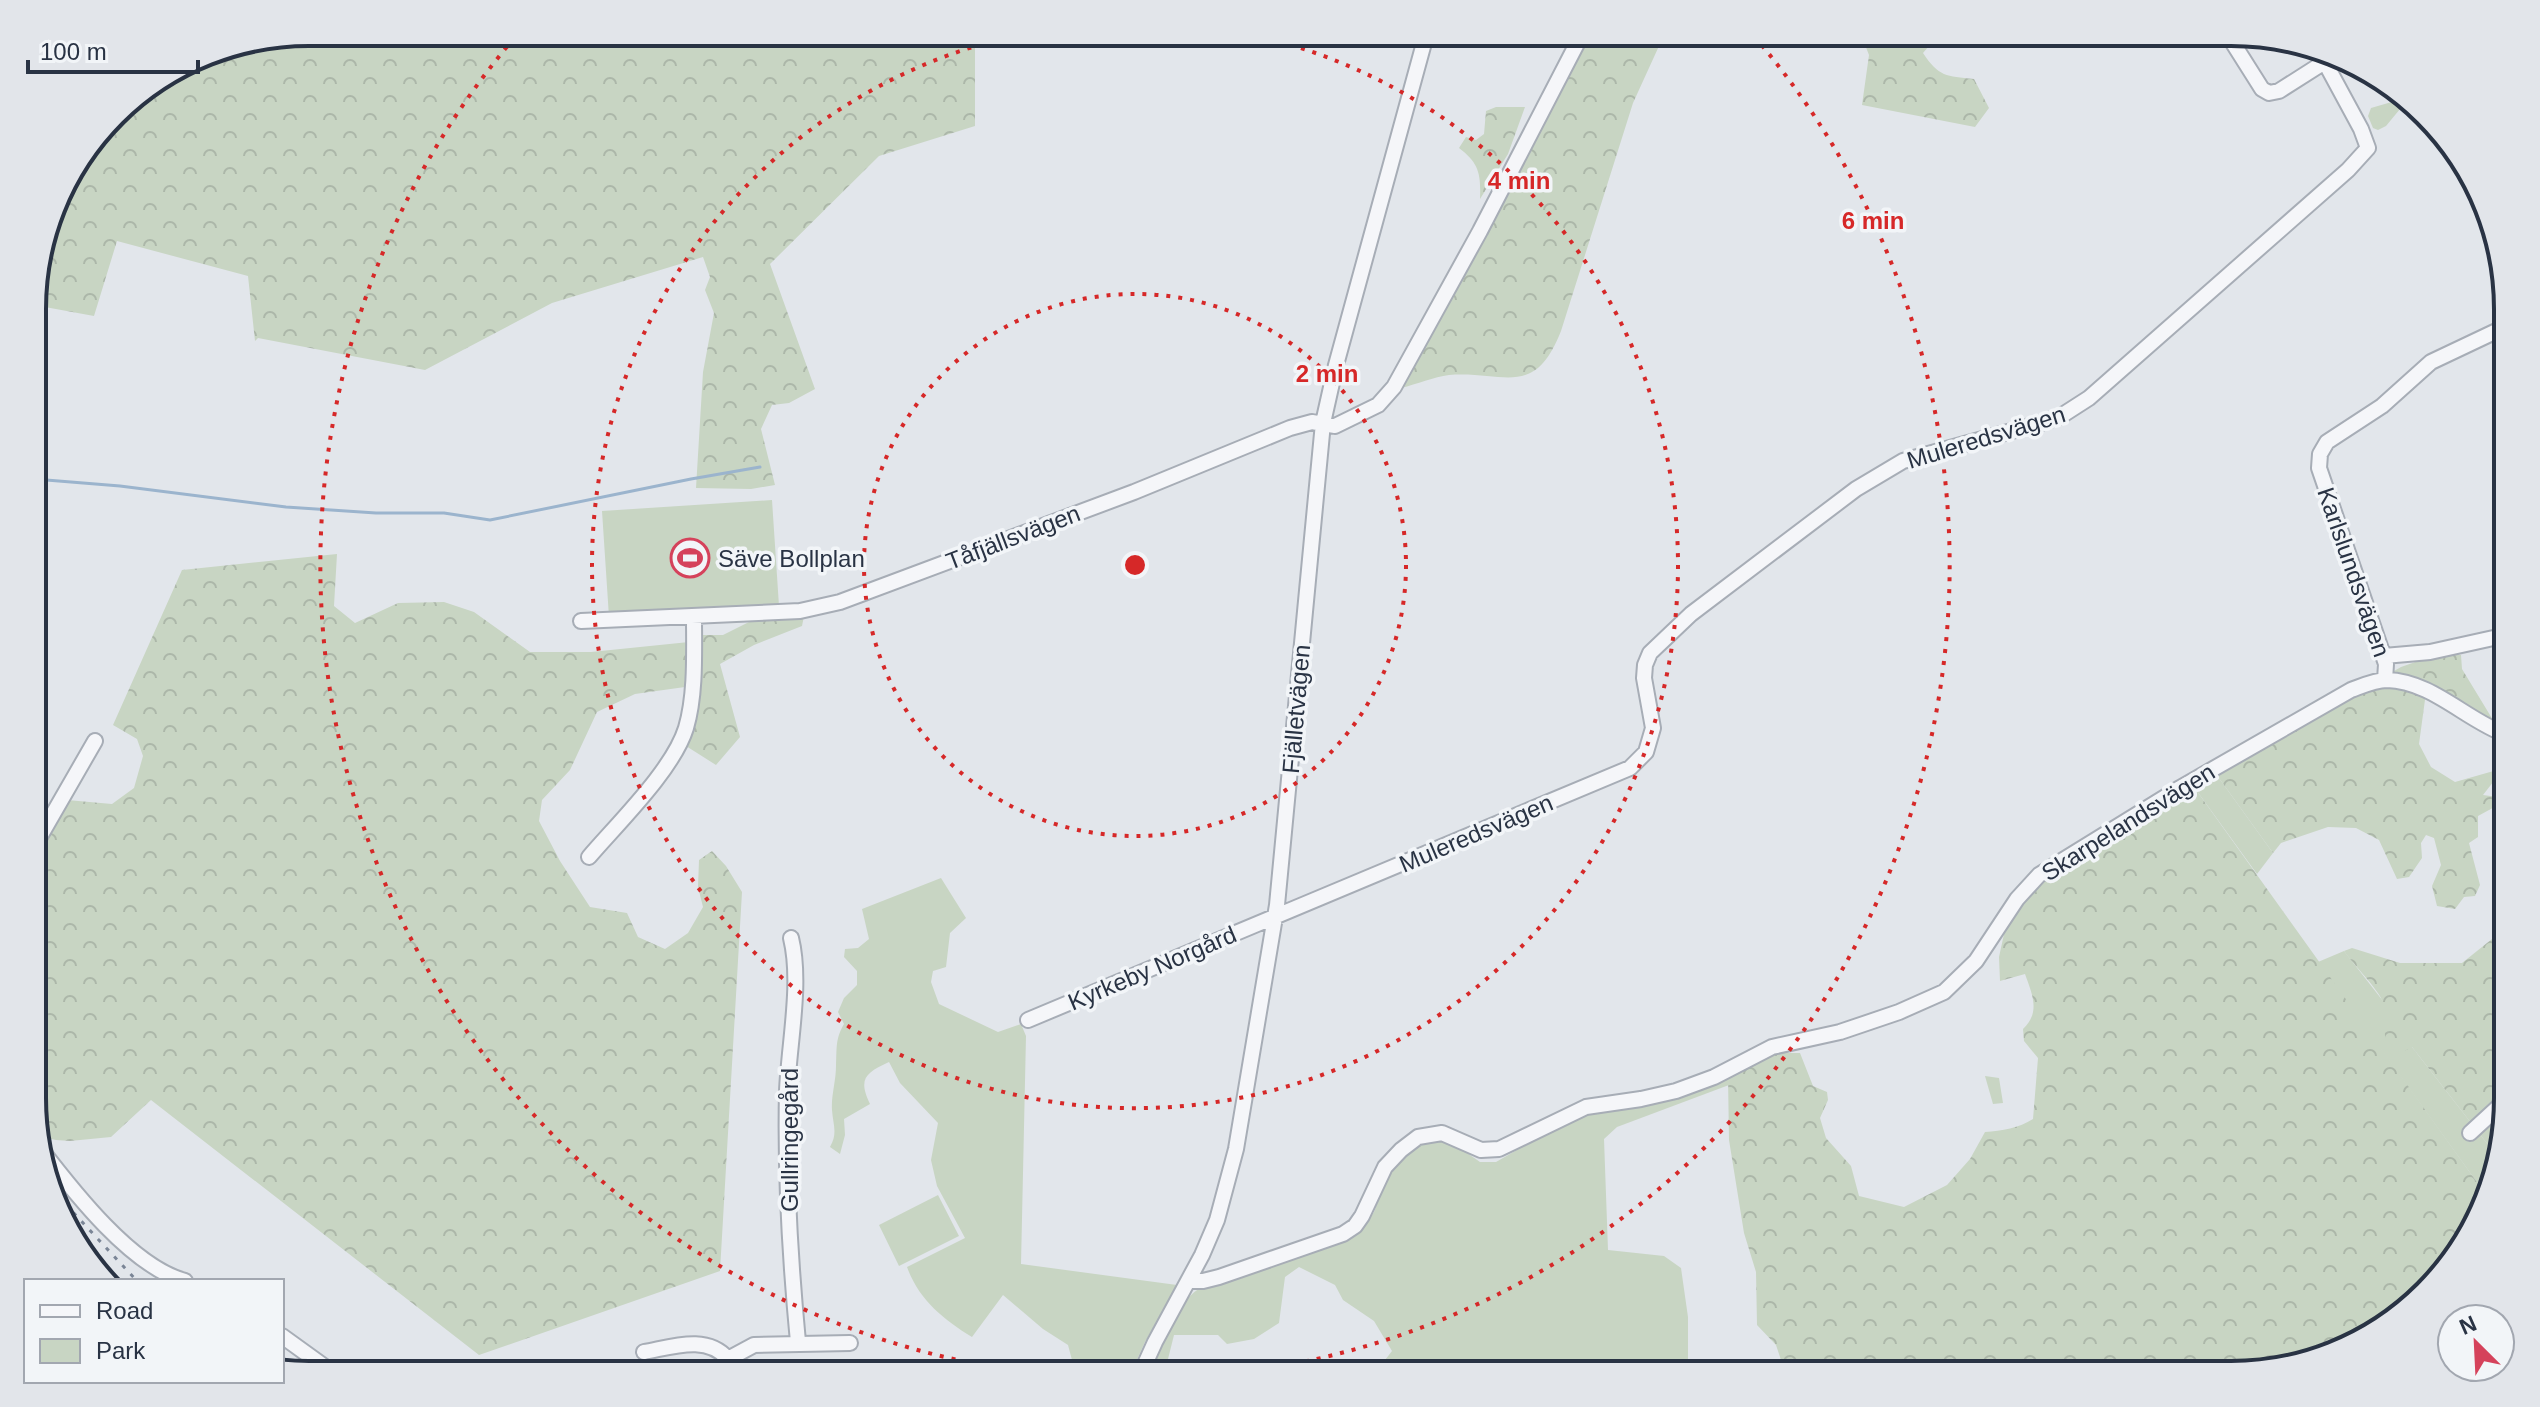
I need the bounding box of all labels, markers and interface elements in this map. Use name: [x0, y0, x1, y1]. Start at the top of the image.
scale bar: [28, 24, 198, 74]
text: 100 m: [40, 38, 107, 65]
text: 4 min: [1488, 167, 1550, 194]
text: 6 min: [1842, 207, 1904, 234]
text: 2 min: [1296, 360, 1358, 387]
street label: Muleredsvägen: [1904, 400, 2068, 474]
street label: Karlslundsvägen: [2312, 484, 2396, 660]
street label: Tåfjällsvägen: [942, 499, 1084, 575]
sports icon: Säve Bollplan: [669, 537, 711, 579]
place label: Säve Bollplan: [718, 545, 865, 572]
centre of rings: [1121, 551, 1149, 579]
street label: Fjälletvägen: [1277, 643, 1315, 775]
street label: Skarpelandsvägen: [2037, 758, 2219, 886]
street label: Muleredsvägen: [1395, 789, 1557, 877]
street label: Kyrkeby Norgård: [1064, 920, 1240, 1016]
street label: Gullringegård: [776, 1068, 803, 1212]
legend: [24, 1279, 284, 1383]
text: Road: [96, 1297, 153, 1324]
north arrow: [2436, 1303, 2516, 1383]
text: N: [2456, 1311, 2480, 1340]
text: Park: [96, 1337, 146, 1364]

